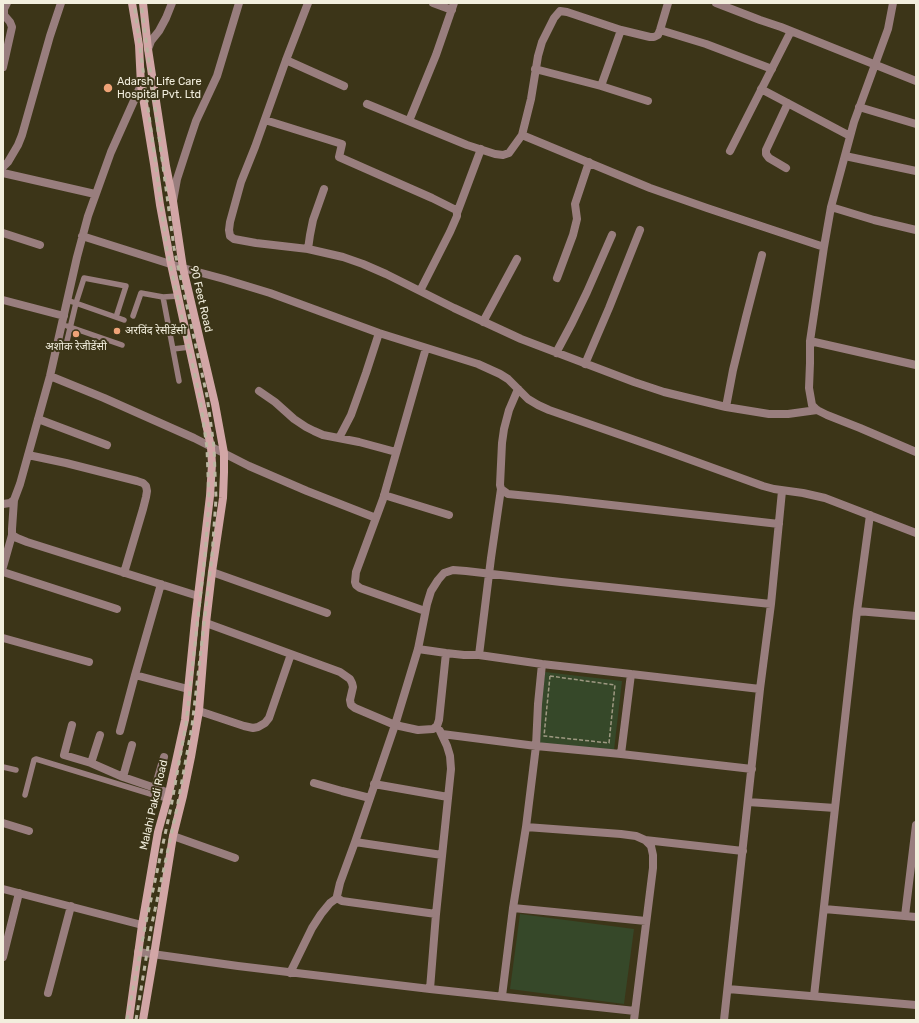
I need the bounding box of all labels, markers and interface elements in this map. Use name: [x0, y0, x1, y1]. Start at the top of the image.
place label: Adarsh Life Care Hospital Pvt. Ltd: [117, 75, 202, 101]
marker: Adarsh Life Care Hospital Pvt. Ltd: [102, 82, 114, 94]
street label: 90 Feet Road: [187, 264, 215, 334]
place label: अरविंद रेसीडेंसी: [125, 324, 186, 338]
marker: अरविंद रेसीडेंसी: [112, 326, 122, 336]
marker: अशोक रेजीडेंसी: [71, 329, 81, 339]
place label: अशोक रेजीडेंसी: [45, 340, 107, 354]
street label: Malahi Pakdi Road: [137, 759, 171, 851]

